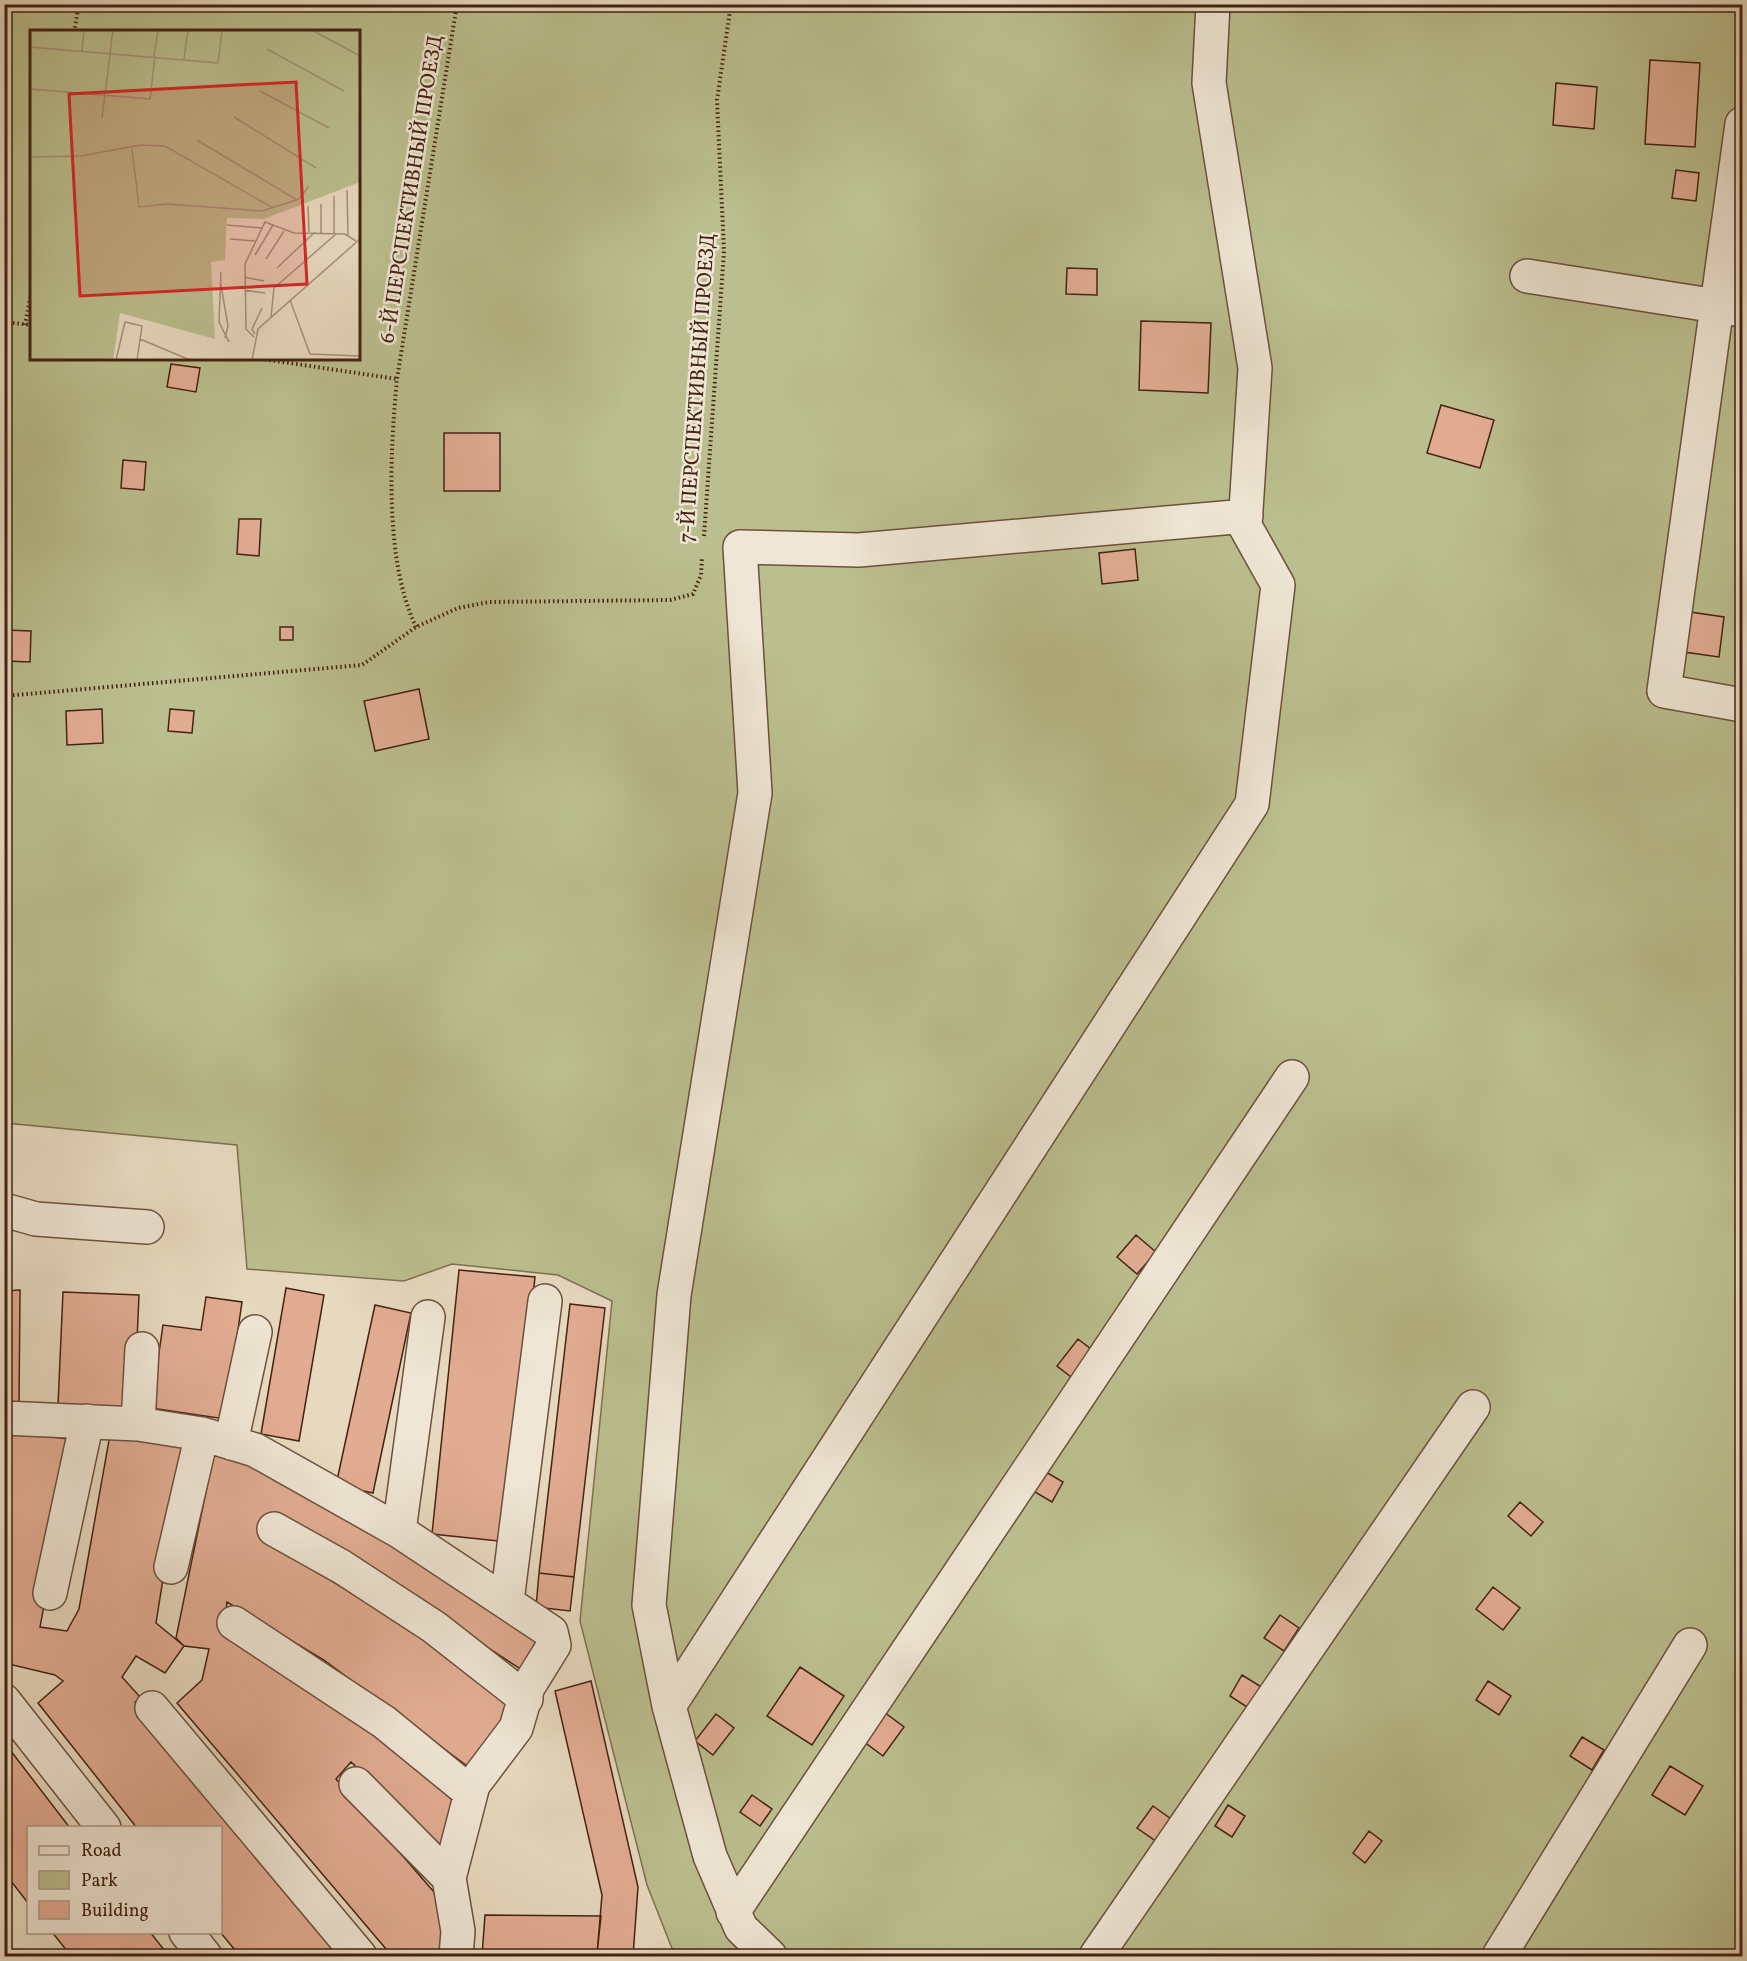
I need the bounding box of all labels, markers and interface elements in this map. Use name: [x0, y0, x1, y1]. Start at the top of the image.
inset map: [30, 30, 360, 360]
street label: 6-Й ПЕРСПЕКТИВНЫЙ ПРОЕЗД: [373, 33, 451, 345]
street label: 7-Й ПЕРСПЕКТИВНЫЙ ПРОЕЗД: [673, 232, 723, 544]
legend: [27, 1826, 222, 1934]
text: Road: [81, 1839, 122, 1864]
text: Park: [81, 1869, 118, 1894]
text: Building: [81, 1899, 149, 1924]

